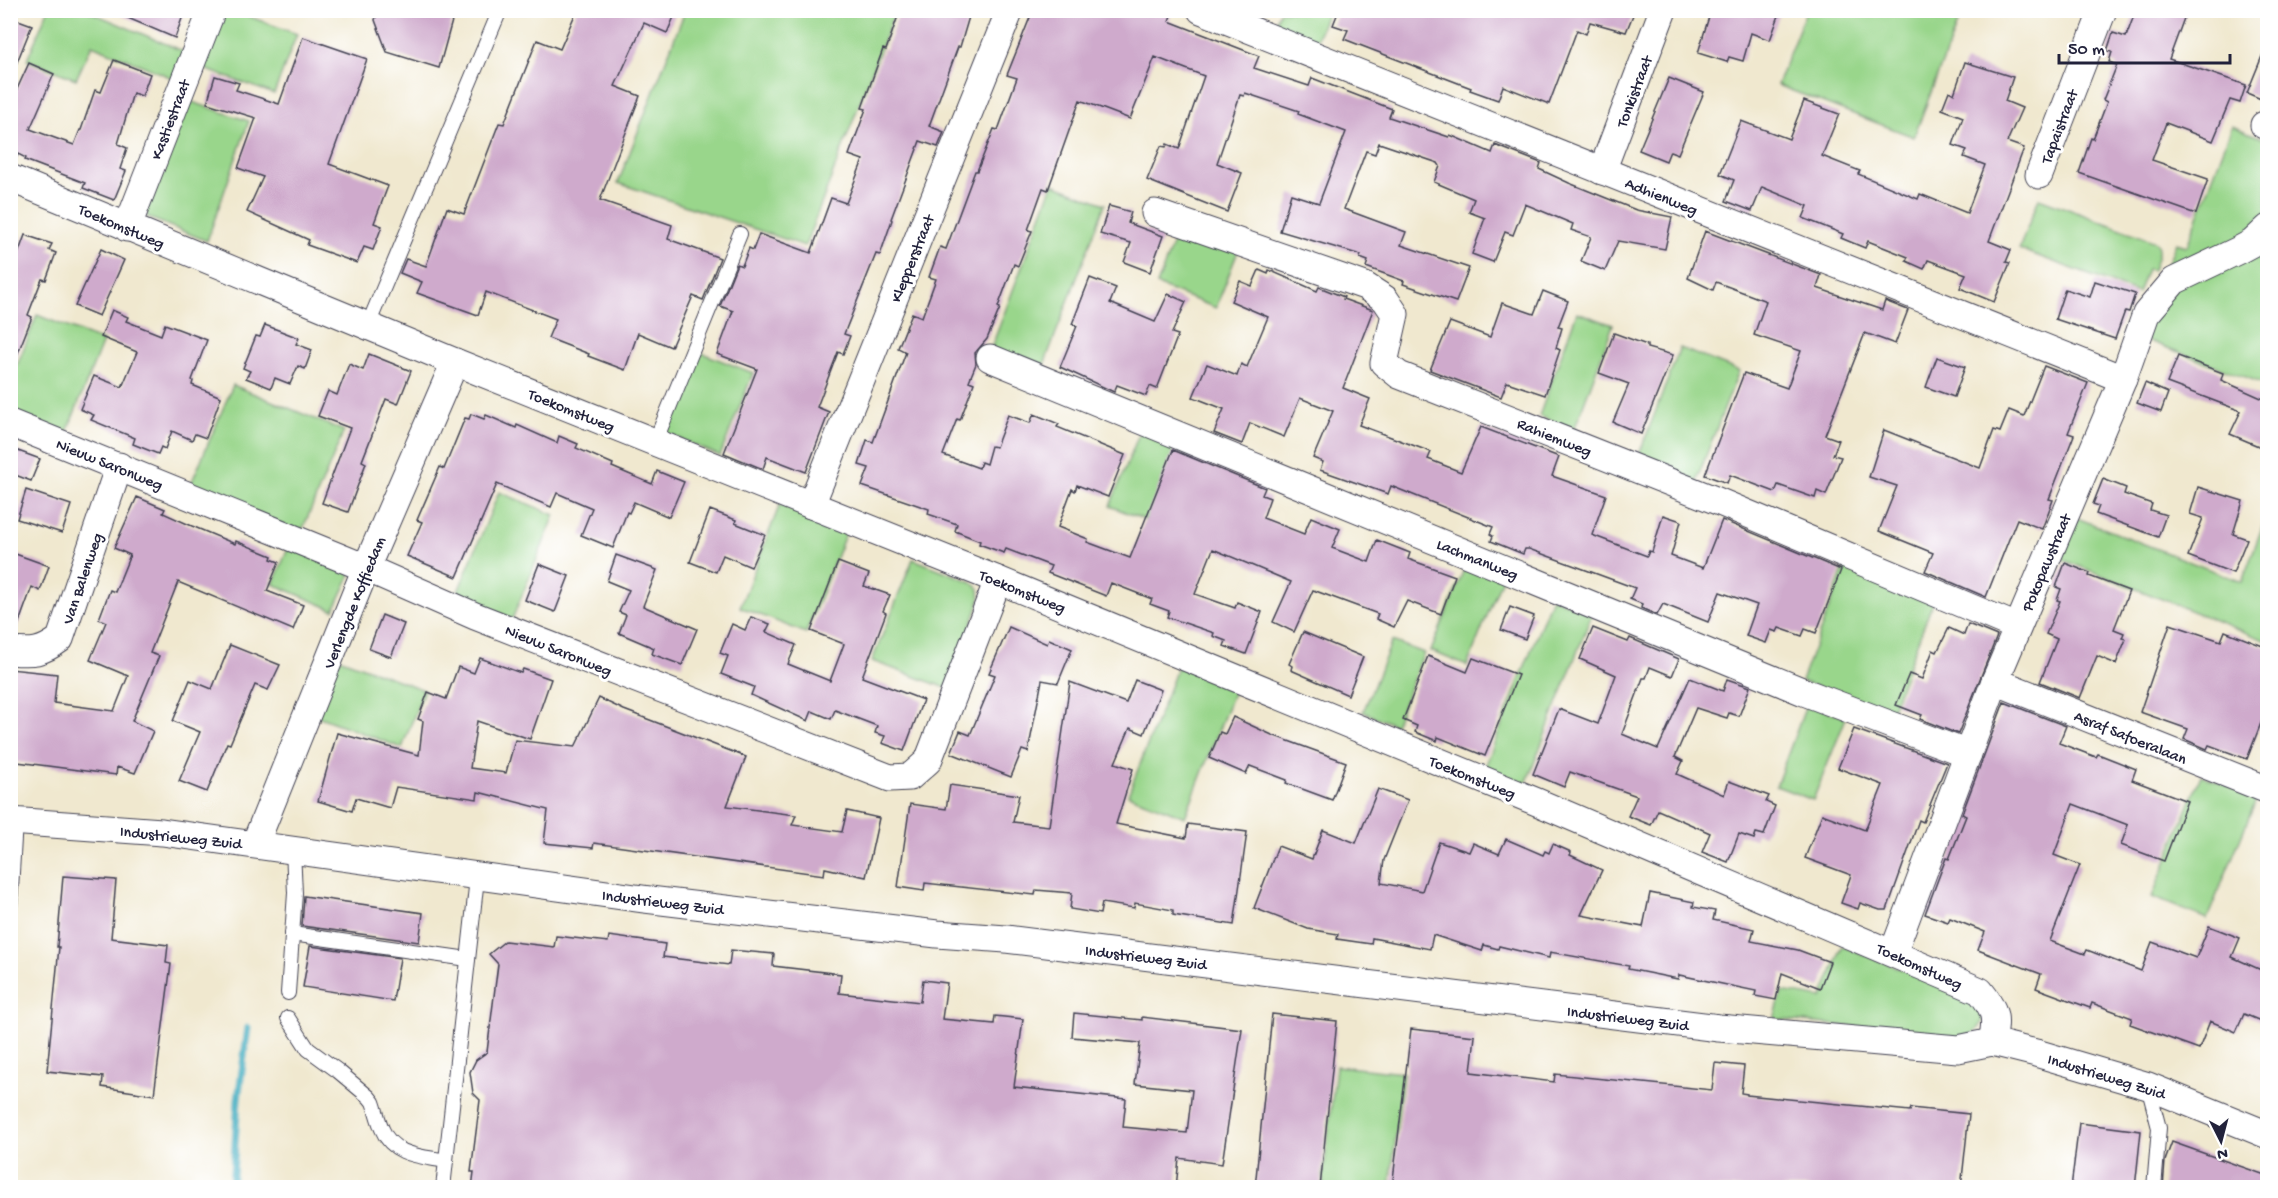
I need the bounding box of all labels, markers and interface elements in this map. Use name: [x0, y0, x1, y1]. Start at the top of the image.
scale bar: [2059, 27, 2230, 65]
text: 50 m: [2068, 40, 2105, 61]
street label: Tonkistraat: [1614, 52, 1659, 132]
street label: Kastiestraat: [148, 76, 197, 163]
street label: Tapaistraat: [2038, 86, 2085, 168]
street label: Adhienweg: [1622, 175, 1700, 221]
street label: Toekomstweg: [74, 201, 167, 255]
street label: Klepperstraat: [888, 211, 941, 306]
street label: Toekomstweg: [524, 386, 617, 438]
street label: Rahiemweg: [1514, 416, 1594, 463]
street label: Nieuw Saronweg: [53, 436, 165, 496]
street label: Pokopawstraat: [2019, 510, 2078, 616]
street label: Van Balenweg: [59, 531, 109, 628]
street label: Verlengde Koffiedam: [321, 534, 392, 673]
street label: Lachmanweg: [1433, 536, 1520, 586]
street label: Toekomstweg: [975, 567, 1068, 619]
street label: Nieuw Saronweg: [502, 622, 614, 682]
street label: Asraf Safoeralaan: [2071, 708, 2189, 771]
street label: Toekomstweg: [1425, 753, 1518, 805]
street label: Industrieweg Zuid: [119, 824, 244, 855]
street label: Industrieweg Zuid: [601, 888, 726, 922]
street label: Toekomstweg: [1872, 940, 1964, 996]
street label: Industrieweg Zuid: [1084, 943, 1209, 977]
street label: Industrieweg Zuid: [1566, 1004, 1691, 1038]
street label: Industrieweg Zuid: [2045, 1051, 2169, 1106]
north arrow: [2191, 1111, 2251, 1171]
text: N: [2215, 1142, 2228, 1162]

